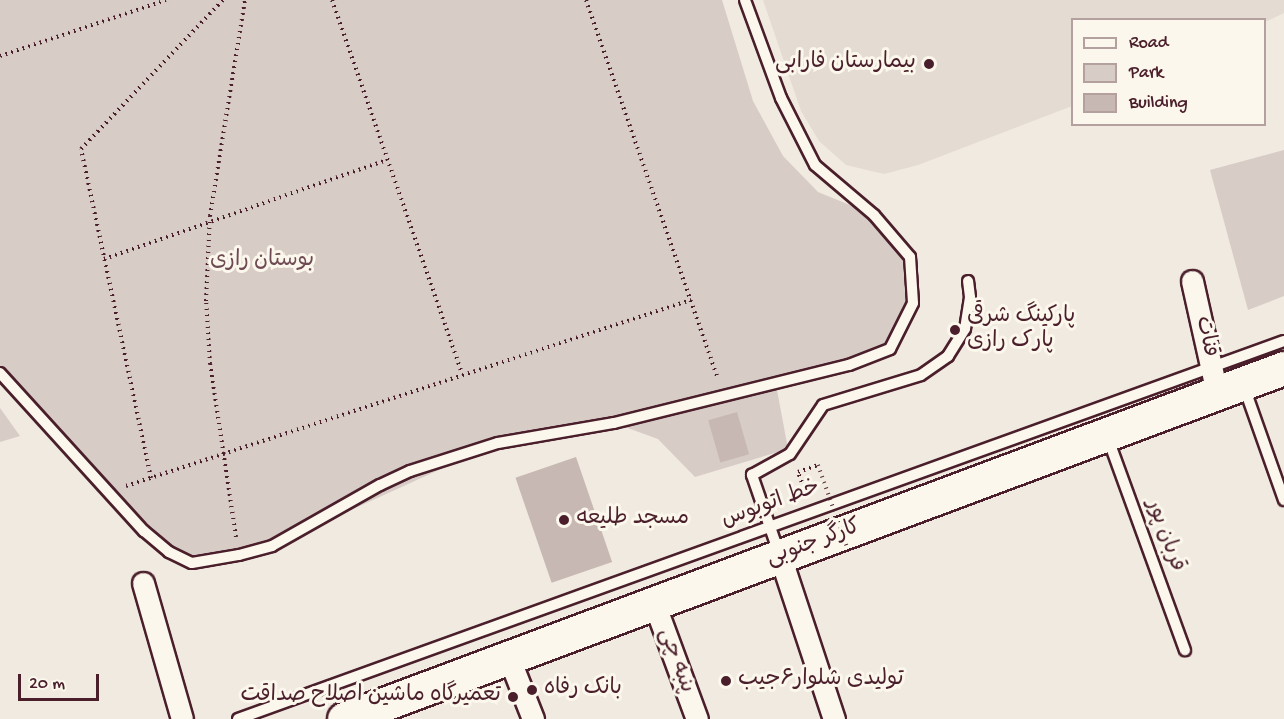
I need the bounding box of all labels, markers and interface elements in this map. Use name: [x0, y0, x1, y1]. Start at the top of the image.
legend: [1071, 18, 1266, 126]
text: Road: [1129, 33, 1168, 54]
place label: بیمارستان فارابی: [775, 51, 916, 77]
marker: بیمارستان فارابی: [920, 55, 938, 73]
text: Park: [1129, 63, 1163, 84]
text: Building: [1129, 93, 1188, 114]
park label: بوستان رازی: [210, 249, 314, 275]
place label: پارکینگ شرقی پارک رازی: [967, 304, 1075, 356]
street label: قنات: [1188, 314, 1222, 360]
marker: پارکینگ شرقی پارک رازی: [948, 323, 962, 337]
street label: خط اتوبوس: [718, 475, 824, 535]
street label: قربان پور: [1139, 496, 1189, 576]
place label: مسجد طلیعه: [576, 507, 689, 533]
marker: مسجد طلیعه: [557, 513, 571, 527]
street label: کارگر جنوبی: [763, 515, 865, 573]
street label: پنبه چی: [651, 625, 699, 697]
scale bar: [21, 662, 102, 700]
place label: تولیدی شلوار۶جیب: [738, 668, 904, 694]
text: 20 m: [29, 674, 65, 695]
marker: تولیدی شلوار۶جیب: [719, 674, 733, 688]
place label: بانک رفاه: [544, 677, 622, 703]
marker: بانک رفاه: [525, 683, 539, 697]
place label: تعمیرگاه ماشین اصلاح صداقت: [241, 684, 501, 710]
marker: تعمیرگاه ماشین اصلاح صداقت: [506, 690, 520, 704]

